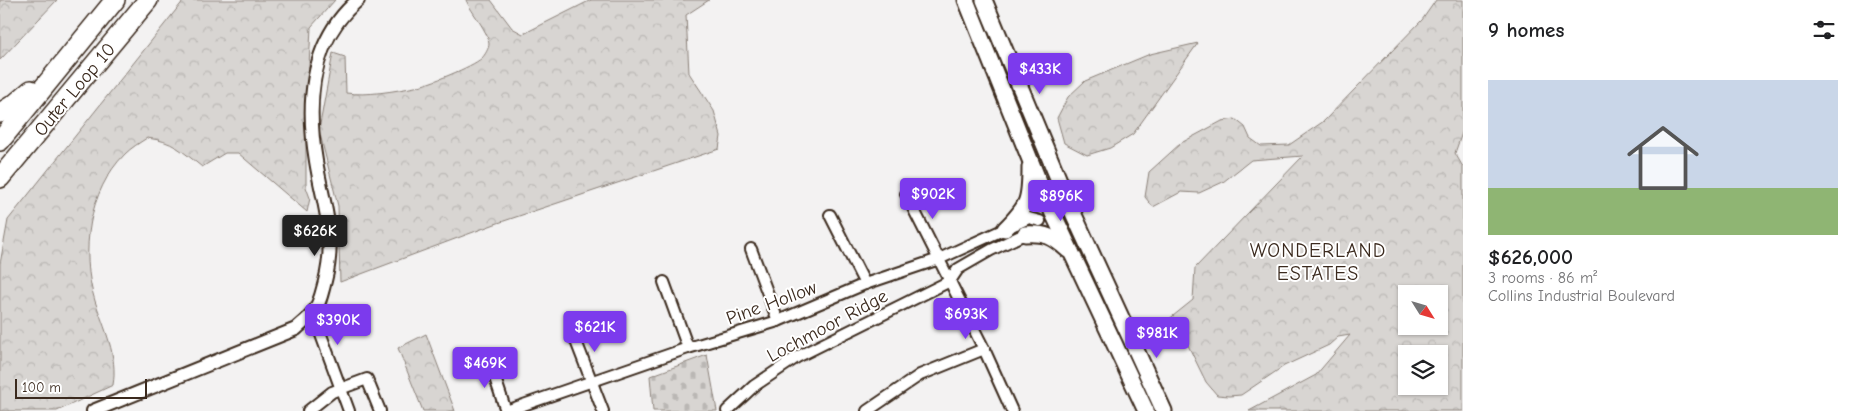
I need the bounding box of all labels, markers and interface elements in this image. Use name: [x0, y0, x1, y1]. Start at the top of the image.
icon: filters: [1810, 16, 1838, 44]
text: 9 homes: [1488, 18, 1564, 42]
street label: Outer Loop 10: [29, 39, 120, 141]
pin: $433K: [1005, 52, 1075, 95]
text: $433K: [1019, 60, 1061, 78]
icon: home: [1618, 113, 1708, 203]
pin: $902K: [898, 178, 968, 220]
pin: $896K: [1026, 180, 1096, 222]
text: $902K: [911, 185, 955, 203]
text: $896K: [1039, 187, 1083, 205]
pin: $626K: [280, 214, 350, 257]
text: $626K: [293, 222, 337, 240]
district label: WONDERLAND ESTATES: [1250, 239, 1386, 285]
text: $626,000: [1488, 245, 1573, 269]
text: 3 rooms · 86 m²: [1488, 269, 1597, 287]
street label: Pine Hollow: [723, 276, 820, 329]
street label: Lochmoor Ridge: [763, 285, 892, 367]
north arrow: [1398, 285, 1448, 335]
map controls: [1398, 285, 1448, 395]
text: Collins Industrial Boulevard: [1488, 287, 1675, 305]
pin: $693K: [931, 298, 1001, 340]
pin: $390K: [303, 304, 373, 346]
text: $693K: [944, 305, 988, 323]
pin: $621K: [560, 310, 630, 353]
text: $390K: [316, 311, 360, 329]
pin: $981K: [1122, 316, 1192, 359]
text: $621K: [574, 318, 616, 336]
text: $981K: [1136, 324, 1178, 342]
button: layers: [1398, 345, 1448, 395]
pin: $469K: [450, 346, 520, 389]
text: $469K: [464, 354, 506, 372]
scale bar: [15, 376, 148, 399]
text: 100 m: [22, 379, 61, 396]

